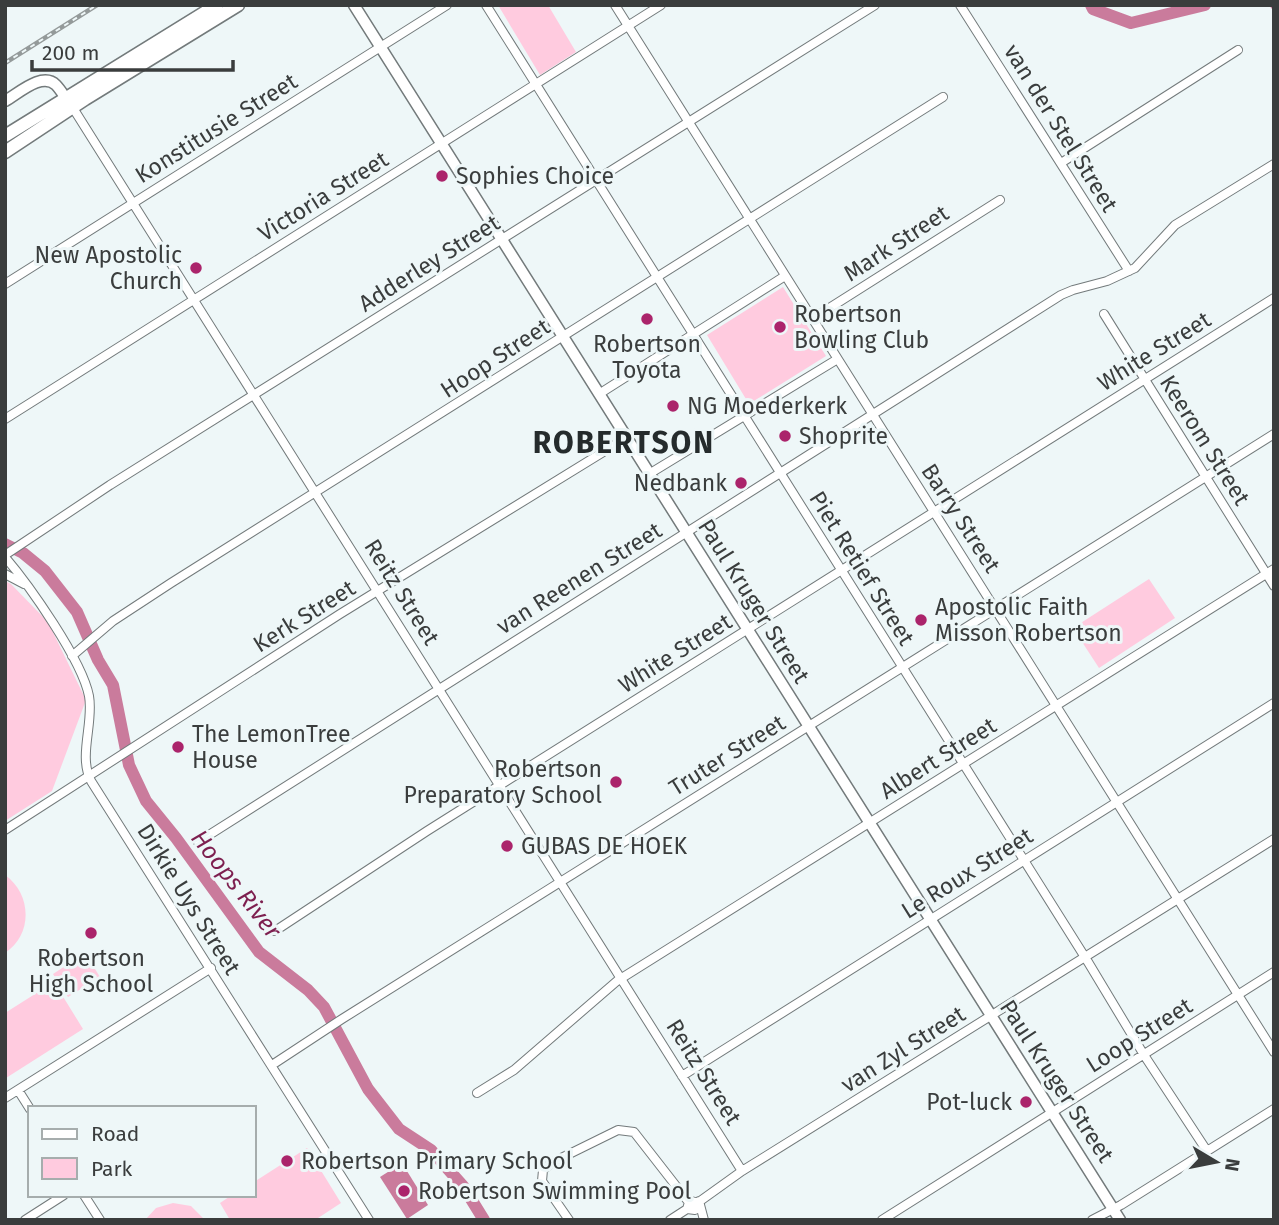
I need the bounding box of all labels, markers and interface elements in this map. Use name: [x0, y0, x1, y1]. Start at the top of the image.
scale bar: [32, 28, 233, 72]
street label: van der Stel Street: [998, 39, 1124, 218]
text: 200 m: [42, 40, 99, 66]
street label: Konstitusie Street: [130, 67, 303, 189]
street label: Victoria Street: [253, 145, 394, 247]
place label: Sophies Choice: [456, 162, 614, 190]
marker: Sophies Choice: [434, 168, 450, 184]
street label: Mark Street: [838, 198, 954, 287]
street label: Adderley Street: [353, 208, 505, 318]
place label: New Apostolic Church: [35, 241, 182, 295]
marker: New Apostolic Church: [188, 260, 204, 276]
place label: Robertson Bowling Club: [794, 300, 929, 354]
street label: White Street: [1092, 305, 1216, 397]
marker: Robertson Toyota: [639, 311, 655, 327]
street label: Hoop Street: [435, 312, 555, 404]
marker: Robertson Bowling Club: [772, 319, 788, 335]
place label: Robertson Toyota: [593, 330, 701, 384]
street label: Keerom Street: [1154, 370, 1256, 511]
place label: NG Moederkerk: [687, 392, 847, 420]
marker: NG Moederkerk: [665, 398, 681, 414]
place label: Shoprite: [799, 422, 888, 450]
district label: ROBERTSON: [533, 425, 715, 461]
marker: Shoprite: [777, 428, 793, 444]
street label: Barry Street: [915, 458, 1007, 578]
place label: Nedbank: [634, 469, 727, 497]
marker: Nedbank: [733, 475, 749, 491]
street label: Piet Retief Street: [803, 486, 921, 651]
street label: Paul Kruger Street: [692, 514, 816, 689]
street label: van Reenen Street: [491, 516, 667, 640]
street label: Reitz Street: [358, 534, 446, 651]
street label: Kerk Street: [248, 573, 361, 658]
place label: Apostolic Faith Misson Robertson: [935, 593, 1122, 647]
street label: White Street: [613, 607, 737, 699]
marker: Apostolic Faith Misson Robertson: [913, 612, 929, 628]
street label: Truter Street: [664, 708, 791, 802]
street label: Albert Street: [875, 711, 1002, 805]
place label: The LemonTree House: [192, 720, 351, 774]
marker: The LemonTree House: [170, 739, 186, 755]
place label: Robertson Preparatory School: [404, 755, 602, 809]
marker: Robertson Preparatory School: [608, 774, 624, 790]
street label: Dirkie Uys Street: [131, 818, 247, 980]
street label: Le Roux Street: [896, 821, 1038, 924]
water label: Hoops River: [185, 824, 287, 944]
place label: GUBAS DE HOEK: [521, 832, 687, 860]
marker: GUBAS DE HOEK: [499, 838, 515, 854]
marker: Robertson High School: [83, 925, 99, 941]
place label: Robertson High School: [29, 944, 153, 998]
street label: Loop Street: [1081, 991, 1198, 1079]
street label: Paul Kruger Street: [994, 994, 1120, 1168]
street label: van Zyl Street: [836, 999, 971, 1098]
street label: Reitz Street: [660, 1014, 748, 1131]
place label: Pot-luck: [926, 1088, 1012, 1116]
marker: Pot-luck: [1018, 1094, 1034, 1110]
legend: [28, 1106, 256, 1197]
text: Road: [91, 1121, 139, 1147]
north arrow: [1181, 1127, 1251, 1197]
place label: Robertson Primary School: [301, 1147, 573, 1175]
marker: Robertson Primary School: [279, 1153, 295, 1169]
text: Park: [91, 1156, 133, 1182]
text: N: [1220, 1157, 1245, 1173]
place label: Robertson Swimming Pool: [418, 1177, 692, 1205]
marker: Robertson Swimming Pool: [396, 1183, 412, 1199]

